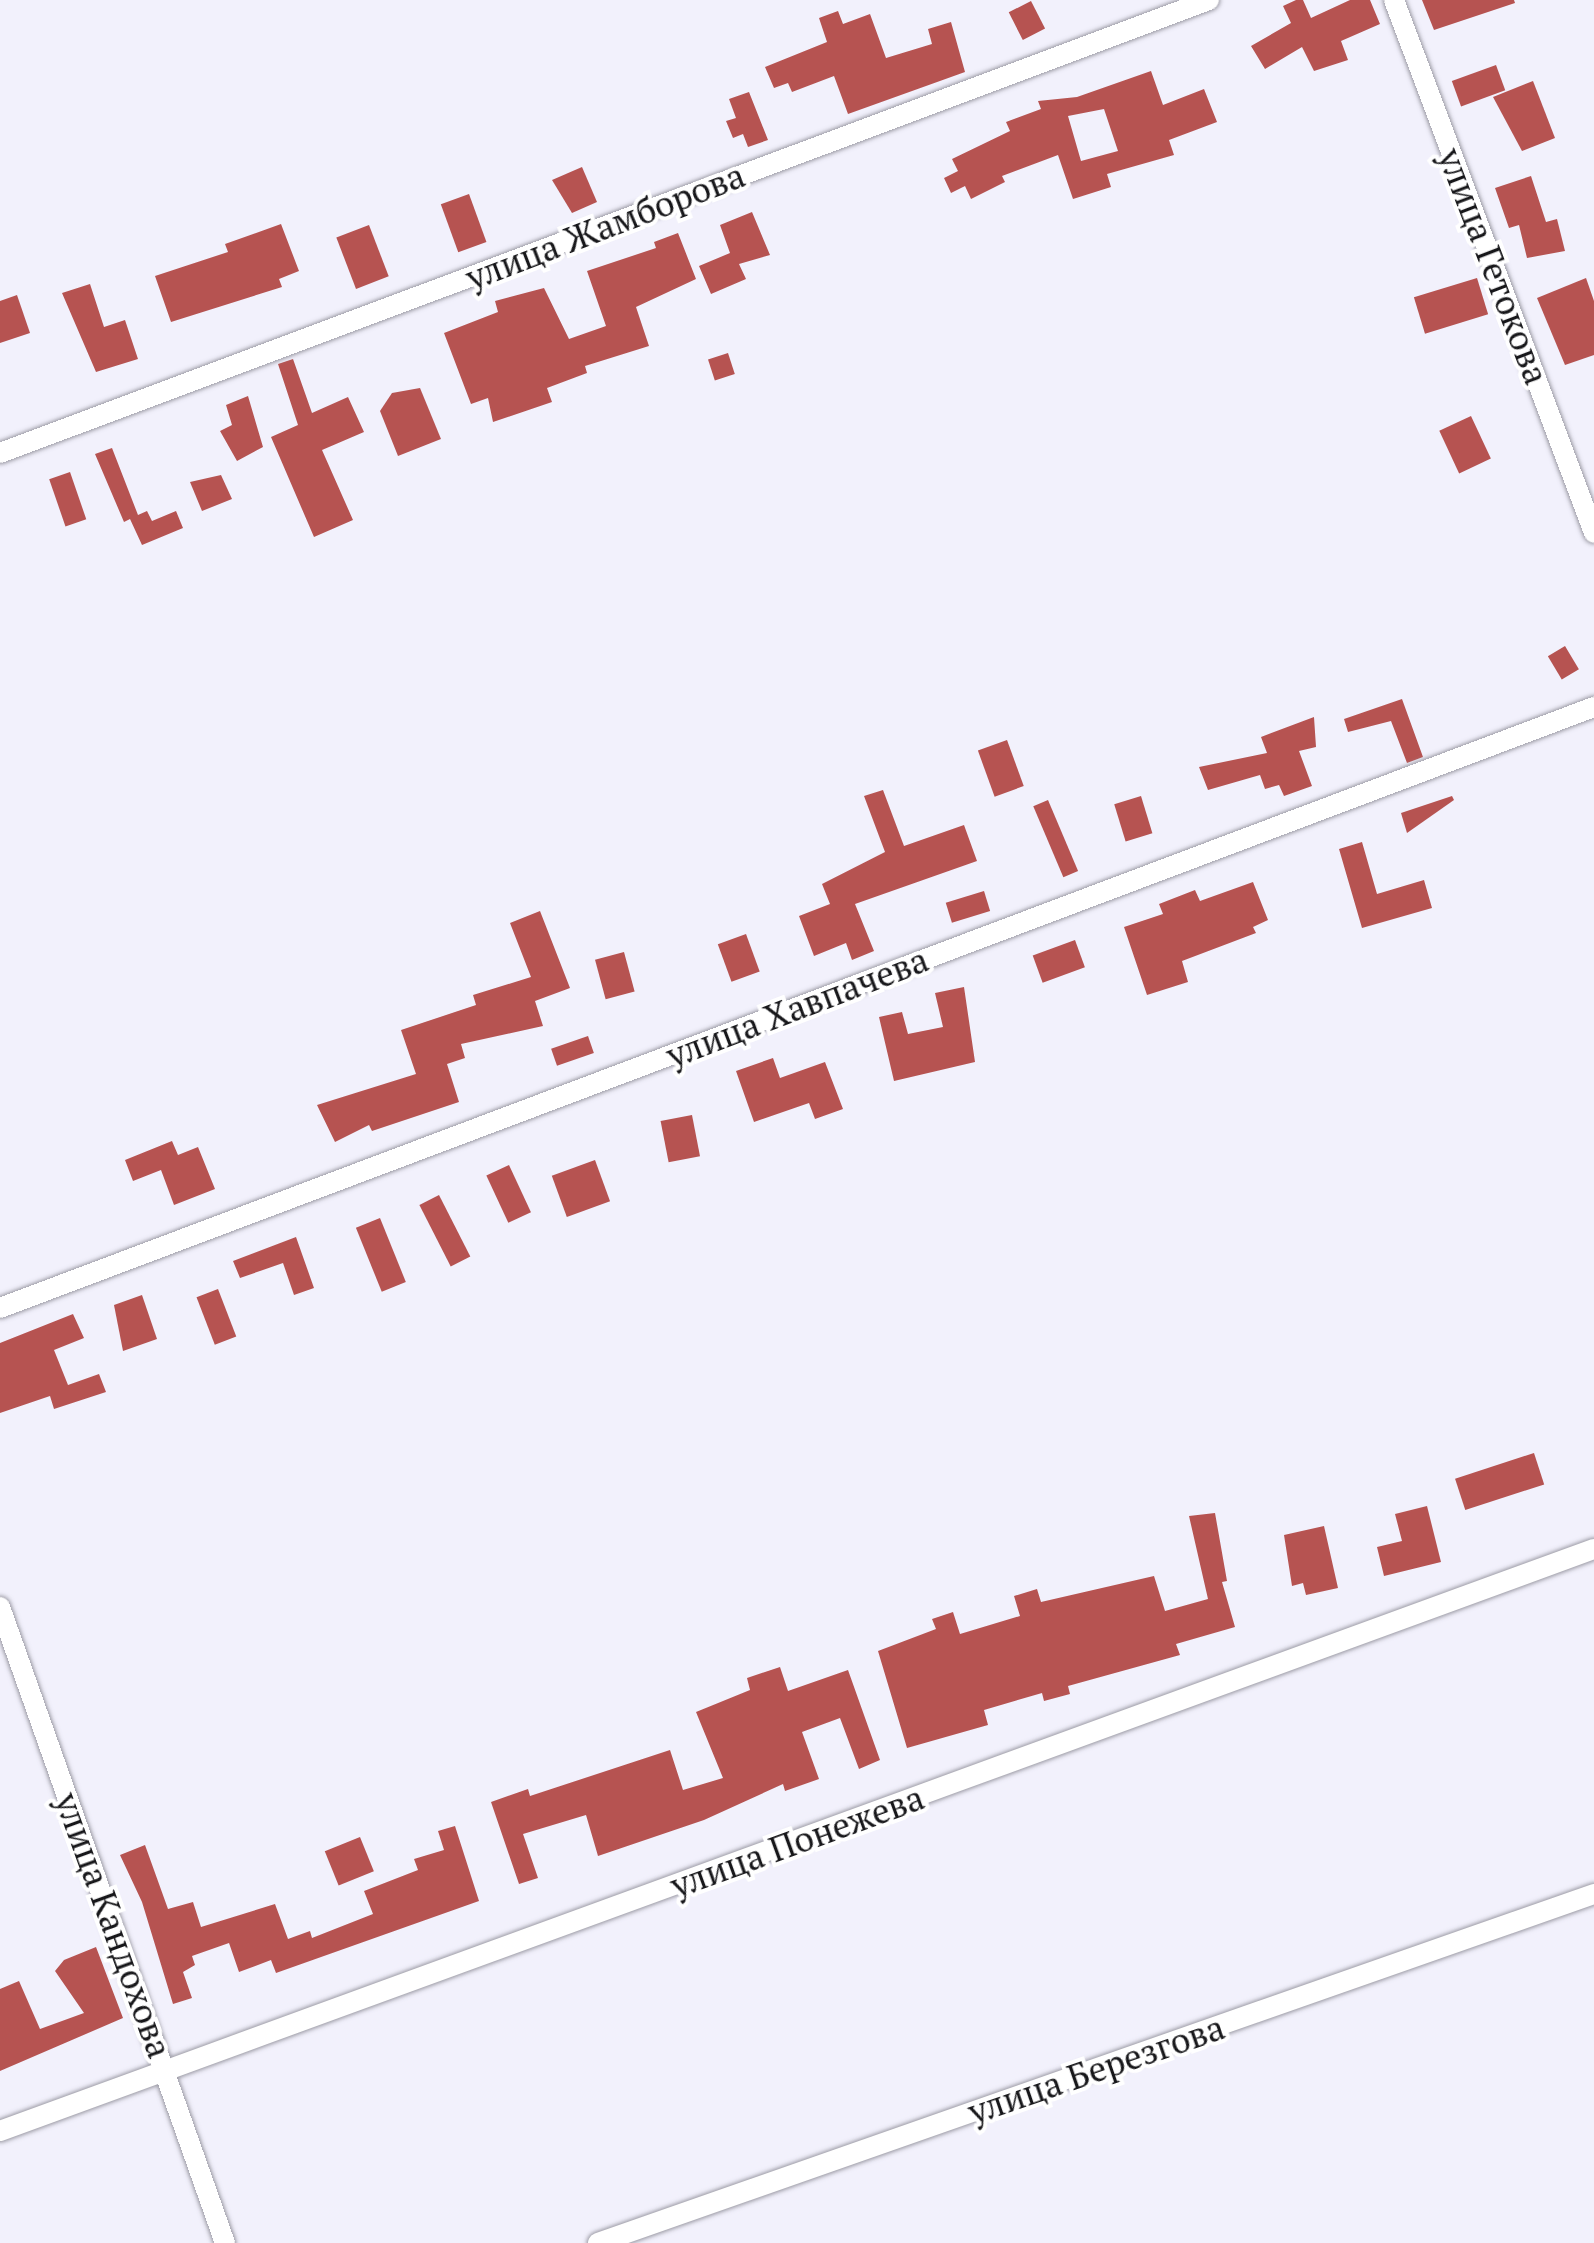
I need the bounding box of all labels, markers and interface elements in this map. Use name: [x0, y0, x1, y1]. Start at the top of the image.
street label: улица Гетокова: [1430, 142, 1558, 390]
street label: улица Жамборова: [460, 154, 750, 298]
street label: улица Хавпачева: [660, 938, 934, 1076]
street label: улица Понежева: [665, 1776, 929, 1906]
street label: улица Кандохова: [47, 1787, 181, 2063]
street label: улица Березгова: [962, 2005, 1230, 2133]

